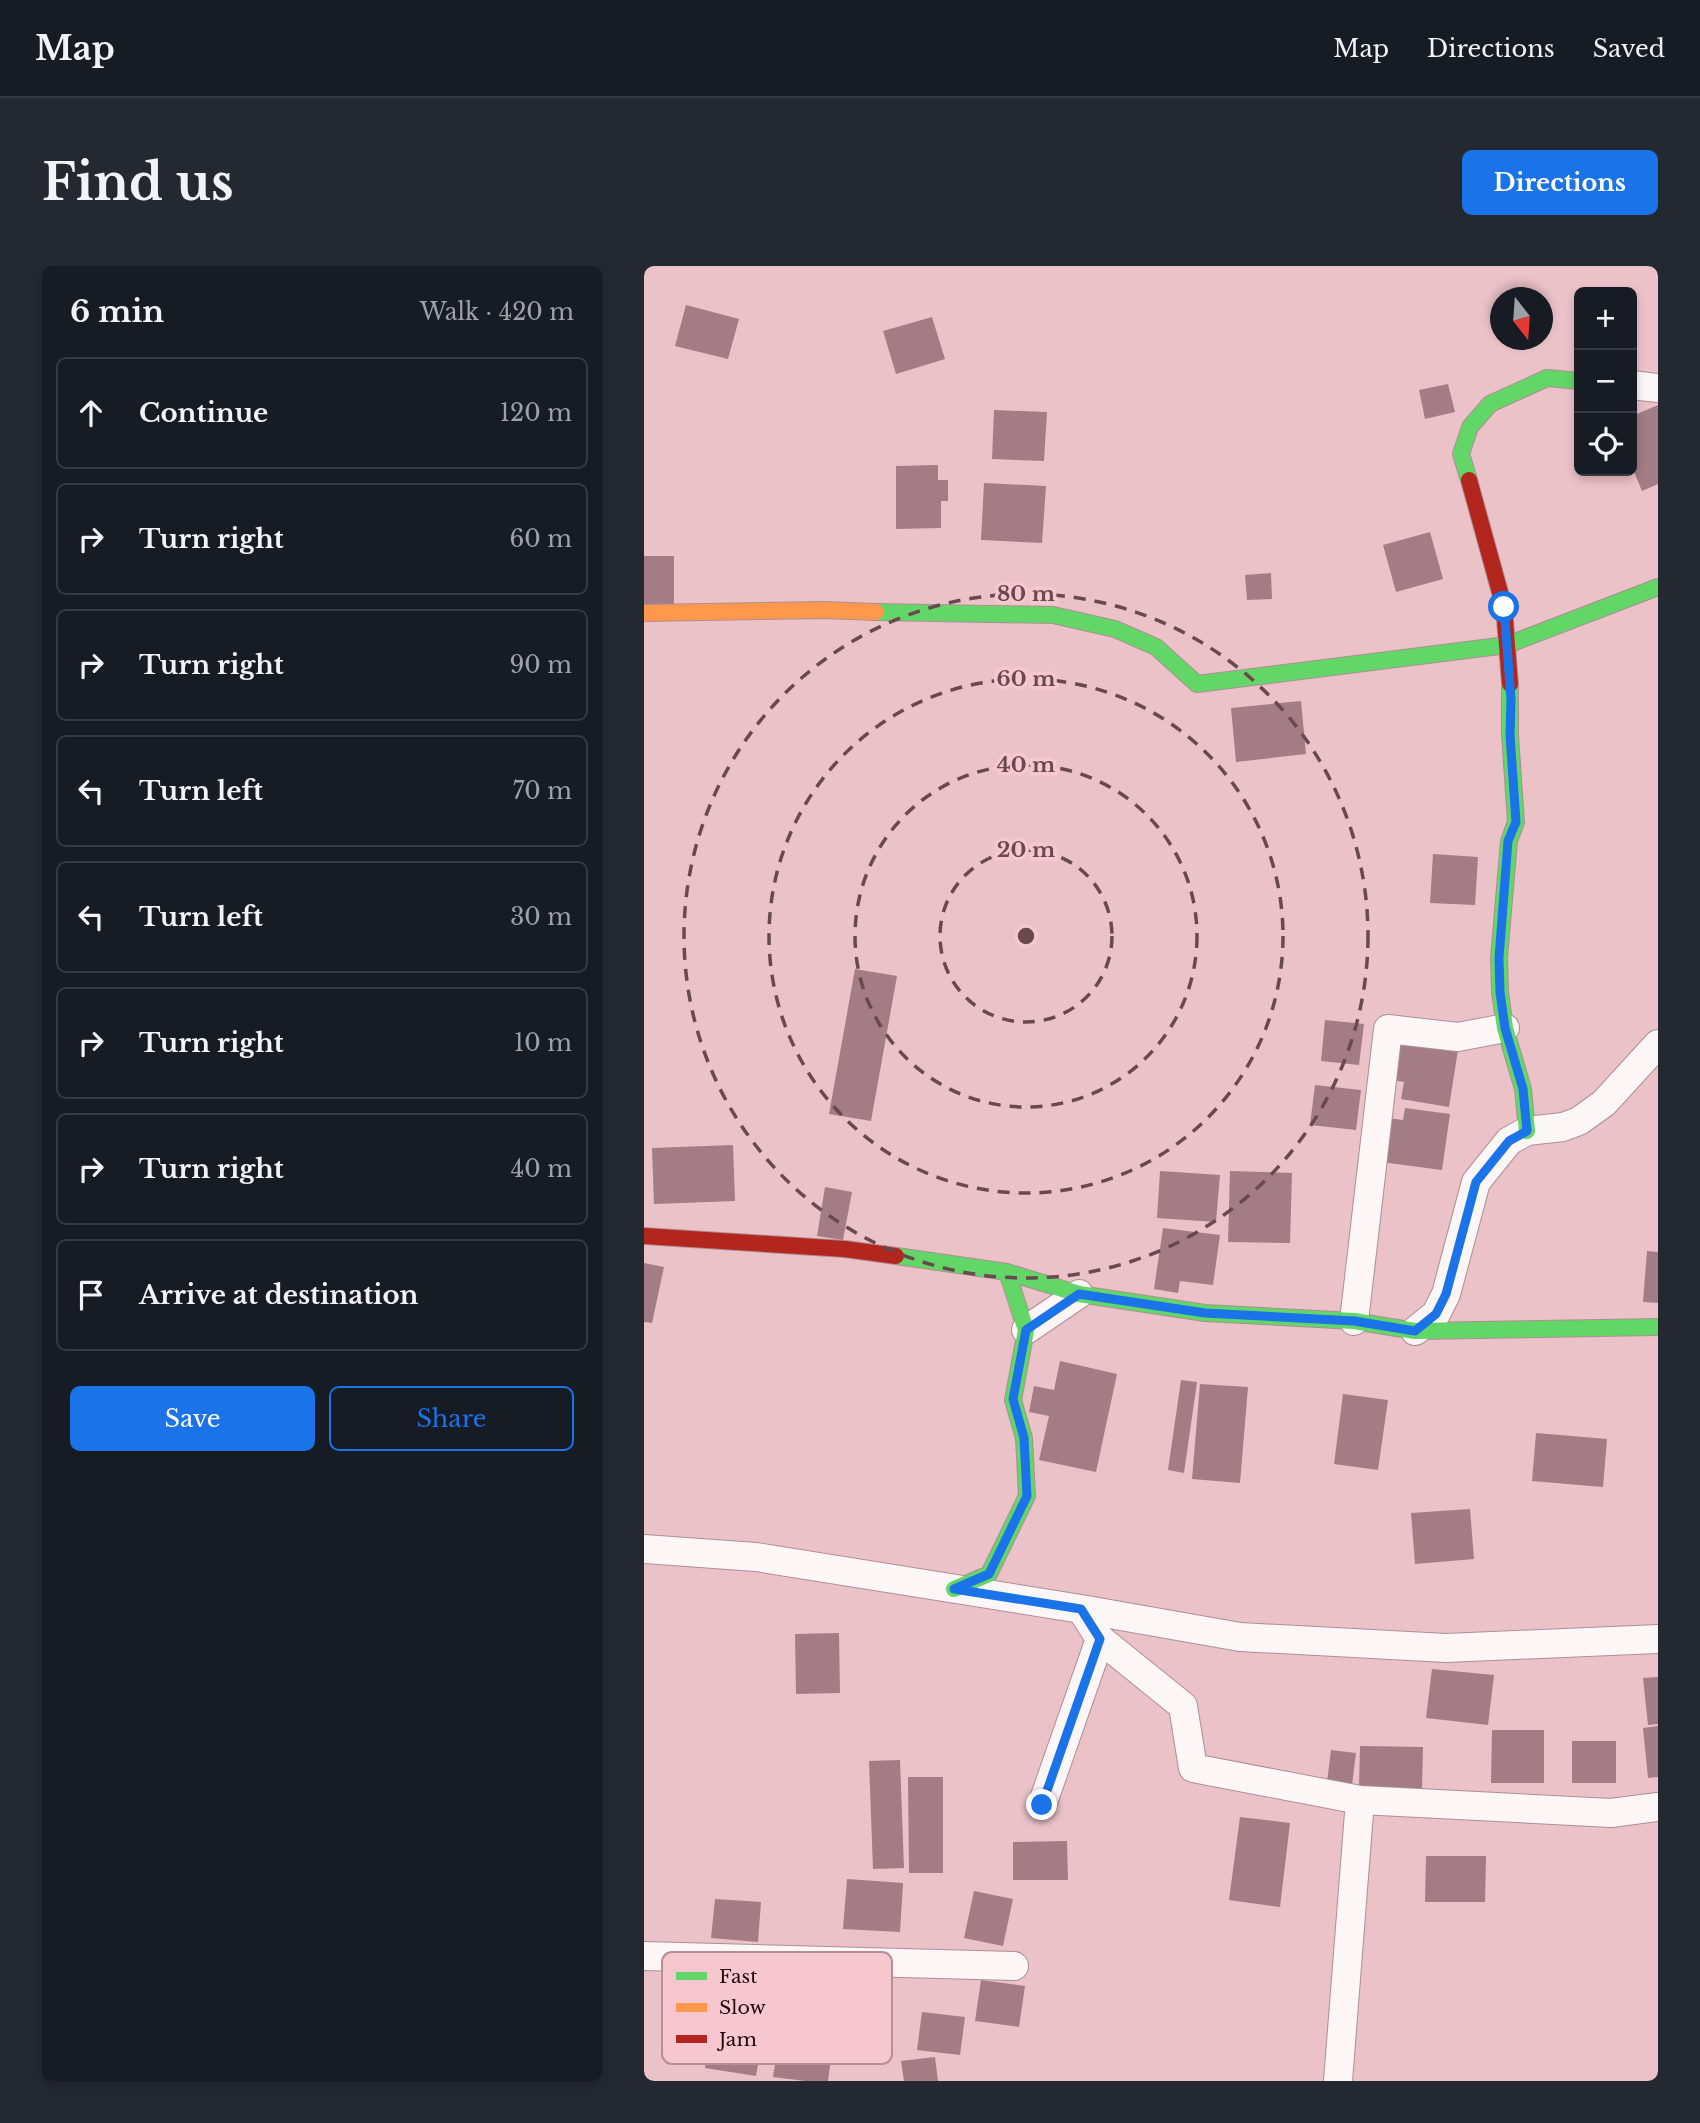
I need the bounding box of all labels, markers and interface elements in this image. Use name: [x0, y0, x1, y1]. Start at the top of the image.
text: Map: [35, 28, 115, 69]
text: Map: [1333, 34, 1389, 63]
text: Directions: [1427, 34, 1555, 63]
text: Saved: [1593, 34, 1665, 63]
button: Directions: [1462, 150, 1658, 215]
text: Find us: [42, 152, 234, 213]
north arrow: [1490, 287, 1553, 350]
map controls: [1574, 287, 1637, 476]
button: +: [1574, 287, 1637, 350]
text: 6 min: [70, 293, 164, 330]
text: Walk · 420 m: [420, 298, 574, 326]
button: −: [1574, 350, 1637, 413]
icon: ahead: [72, 394, 110, 432]
text: Continue: [139, 397, 268, 429]
text: 120 m: [500, 399, 572, 427]
button: locate: [1574, 413, 1637, 476]
icon: right: [72, 520, 110, 558]
text: Turn right: [139, 523, 284, 555]
text: 60 m: [510, 525, 572, 553]
text: 80 m: [997, 581, 1055, 607]
route start: [1488, 591, 1519, 622]
icon: right: [72, 646, 110, 684]
text: Turn right: [139, 649, 284, 681]
text: 90 m: [510, 651, 572, 679]
text: 60 m: [997, 666, 1055, 692]
text: 40 m: [997, 752, 1055, 778]
icon: left: [72, 772, 110, 810]
text: Turn left: [139, 775, 263, 807]
text: 70 m: [513, 777, 572, 805]
text: 20 m: [997, 837, 1055, 863]
icon: left: [72, 898, 110, 936]
text: Turn left: [139, 901, 263, 933]
text: 30 m: [510, 903, 572, 931]
centre of rings: [1014, 924, 1038, 948]
icon: right: [72, 1024, 110, 1062]
text: Turn right: [139, 1027, 284, 1059]
text: 10 m: [514, 1029, 572, 1057]
icon: right: [72, 1150, 110, 1188]
text: Turn right: [139, 1153, 284, 1185]
text: 40 m: [511, 1155, 572, 1183]
icon: arrive: [72, 1276, 110, 1314]
text: Arrive at destination: [139, 1279, 419, 1311]
button: Save: [70, 1386, 315, 1451]
button: Share: [329, 1386, 574, 1451]
route end: [1026, 1789, 1057, 1820]
legend: [662, 1952, 892, 2064]
text: Fast: [719, 1965, 758, 1988]
text: Slow: [719, 1996, 766, 2019]
text: Jam: [716, 2028, 757, 2051]

